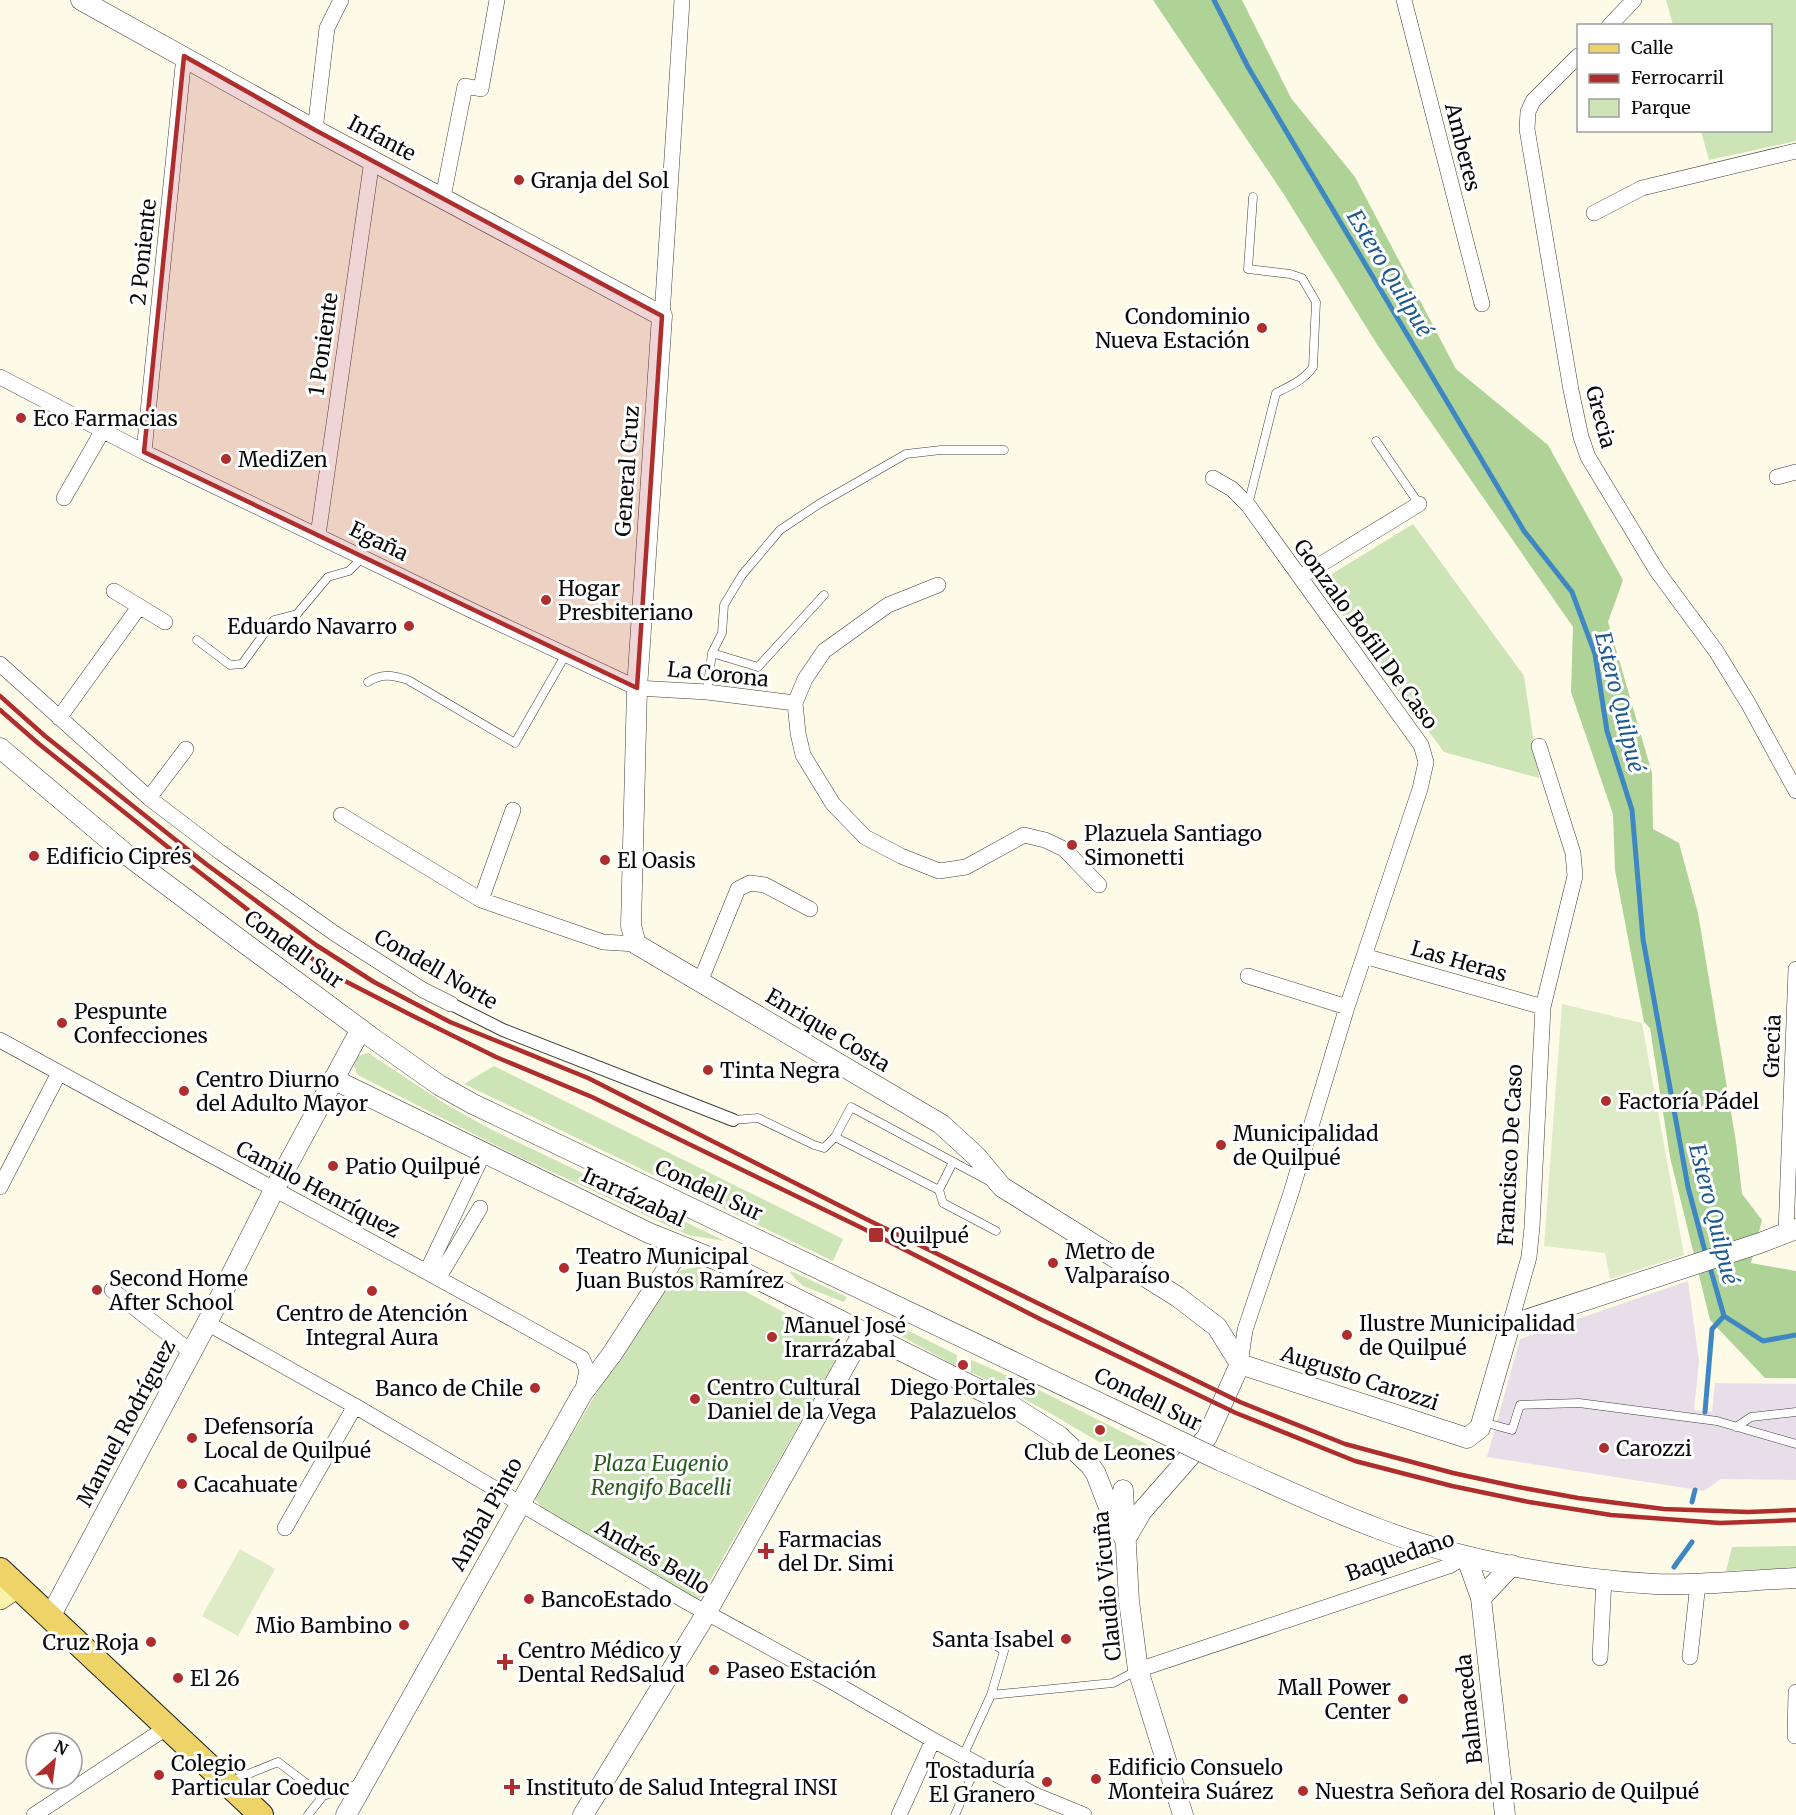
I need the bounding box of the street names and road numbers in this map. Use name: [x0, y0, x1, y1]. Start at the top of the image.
street label: Amberes: [1439, 99, 1487, 194]
street label: Infante: [343, 109, 421, 167]
street label: 2 Poniente: [124, 197, 162, 307]
street label: 1 Poniente: [302, 291, 344, 397]
street label: Grecia: [1580, 383, 1622, 451]
street label: General Cruz: [609, 405, 645, 537]
street label: Egaña: [345, 515, 413, 567]
street label: Gonzalo Bofill De Caso: [1288, 534, 1444, 734]
street label: La Corona: [666, 655, 770, 693]
street label: Condell Sur: [239, 904, 349, 994]
street label: Condell Norte: [370, 923, 502, 1015]
street label: Las Heras: [1408, 934, 1510, 988]
street label: Enrique Costa: [761, 982, 895, 1078]
street label: Grecia: [1757, 1014, 1787, 1078]
street label: Francisco De Caso: [1492, 1063, 1528, 1247]
street label: Camilo Henríquez: [231, 1134, 405, 1244]
street label: Condell Sur: [651, 1153, 767, 1227]
street label: Irarrázabal: [578, 1161, 691, 1233]
street label: Manuel Rodríguez: [71, 1335, 181, 1511]
street label: Augusto Carozzi: [1277, 1339, 1442, 1416]
street label: Condell Sur: [1090, 1361, 1206, 1437]
street label: Aníbal Pinto: [443, 1453, 528, 1576]
street label: Claudio Vicuña: [1087, 1510, 1127, 1662]
street label: Andrés Bello: [590, 1513, 715, 1601]
street label: Baquedano: [1342, 1525, 1458, 1587]
street label: Balmaceda: [1450, 1653, 1488, 1765]

